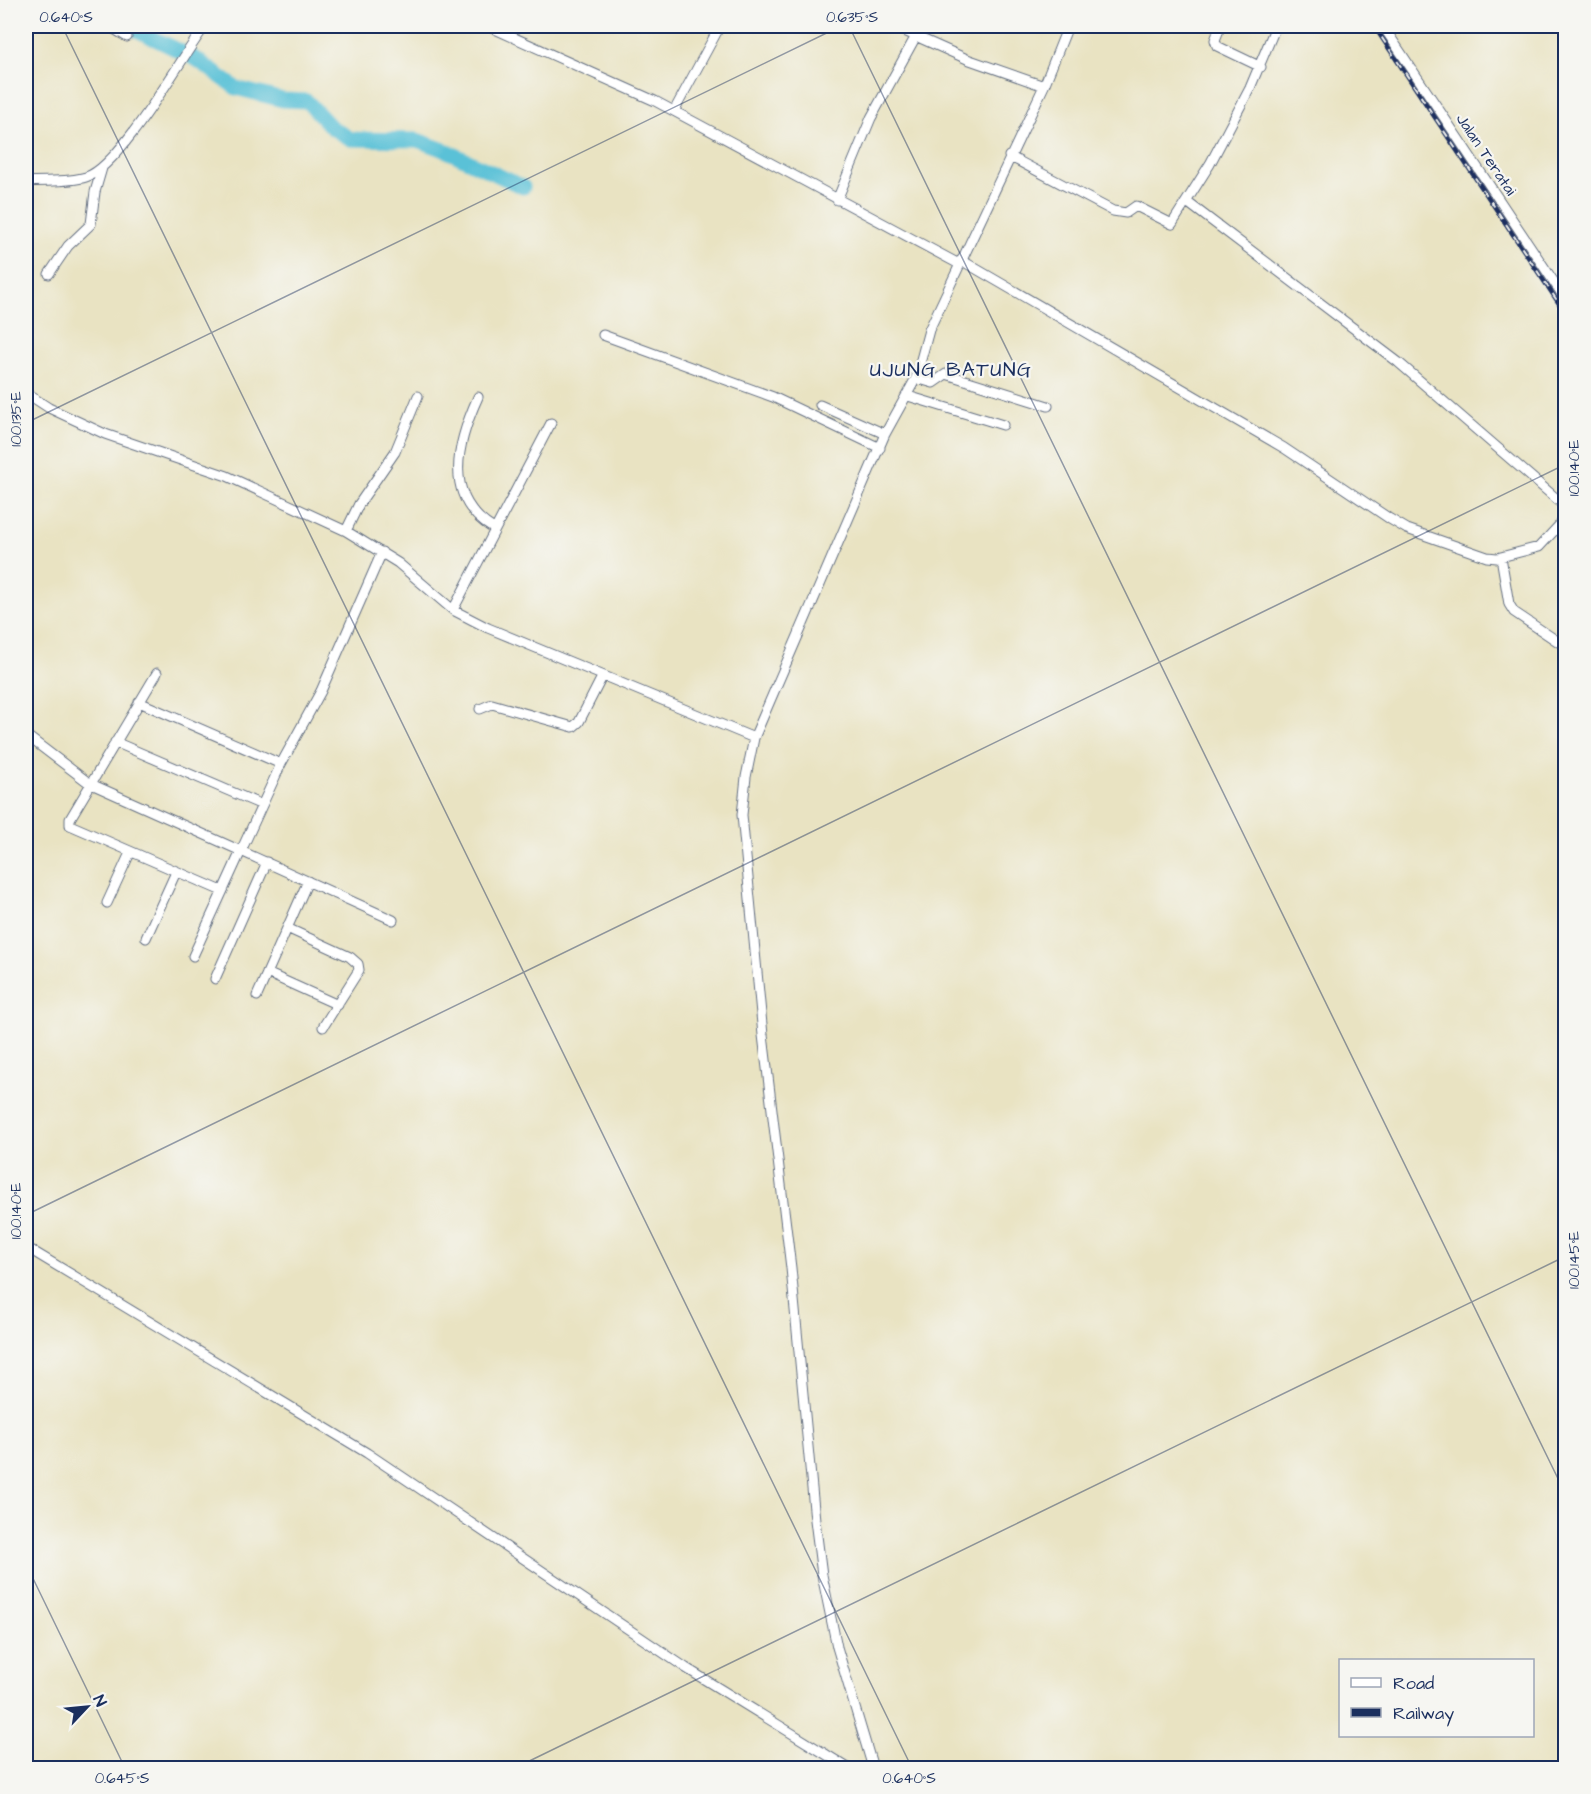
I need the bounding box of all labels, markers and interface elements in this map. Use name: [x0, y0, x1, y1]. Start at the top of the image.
text: 0.640°S: [39, 7, 93, 28]
text: 0.635°S: [826, 7, 878, 28]
street label: Jalan Teratai: [1451, 109, 1522, 200]
district label: UJUNG BATUNG: [870, 356, 1032, 384]
text: 100.135°E: [6, 391, 27, 447]
text: 100.140°E: [1564, 440, 1585, 496]
text: 100.140°E: [6, 1183, 27, 1239]
text: 100.145°E: [1564, 1231, 1585, 1289]
legend: [1339, 1659, 1534, 1737]
text: Road: [1393, 1671, 1434, 1696]
north arrow: [57, 1677, 117, 1737]
text: N: [87, 1692, 112, 1710]
text: Railway: [1393, 1701, 1454, 1727]
text: 0.645°S: [95, 1768, 150, 1789]
text: 0.640°S: [882, 1768, 936, 1789]

